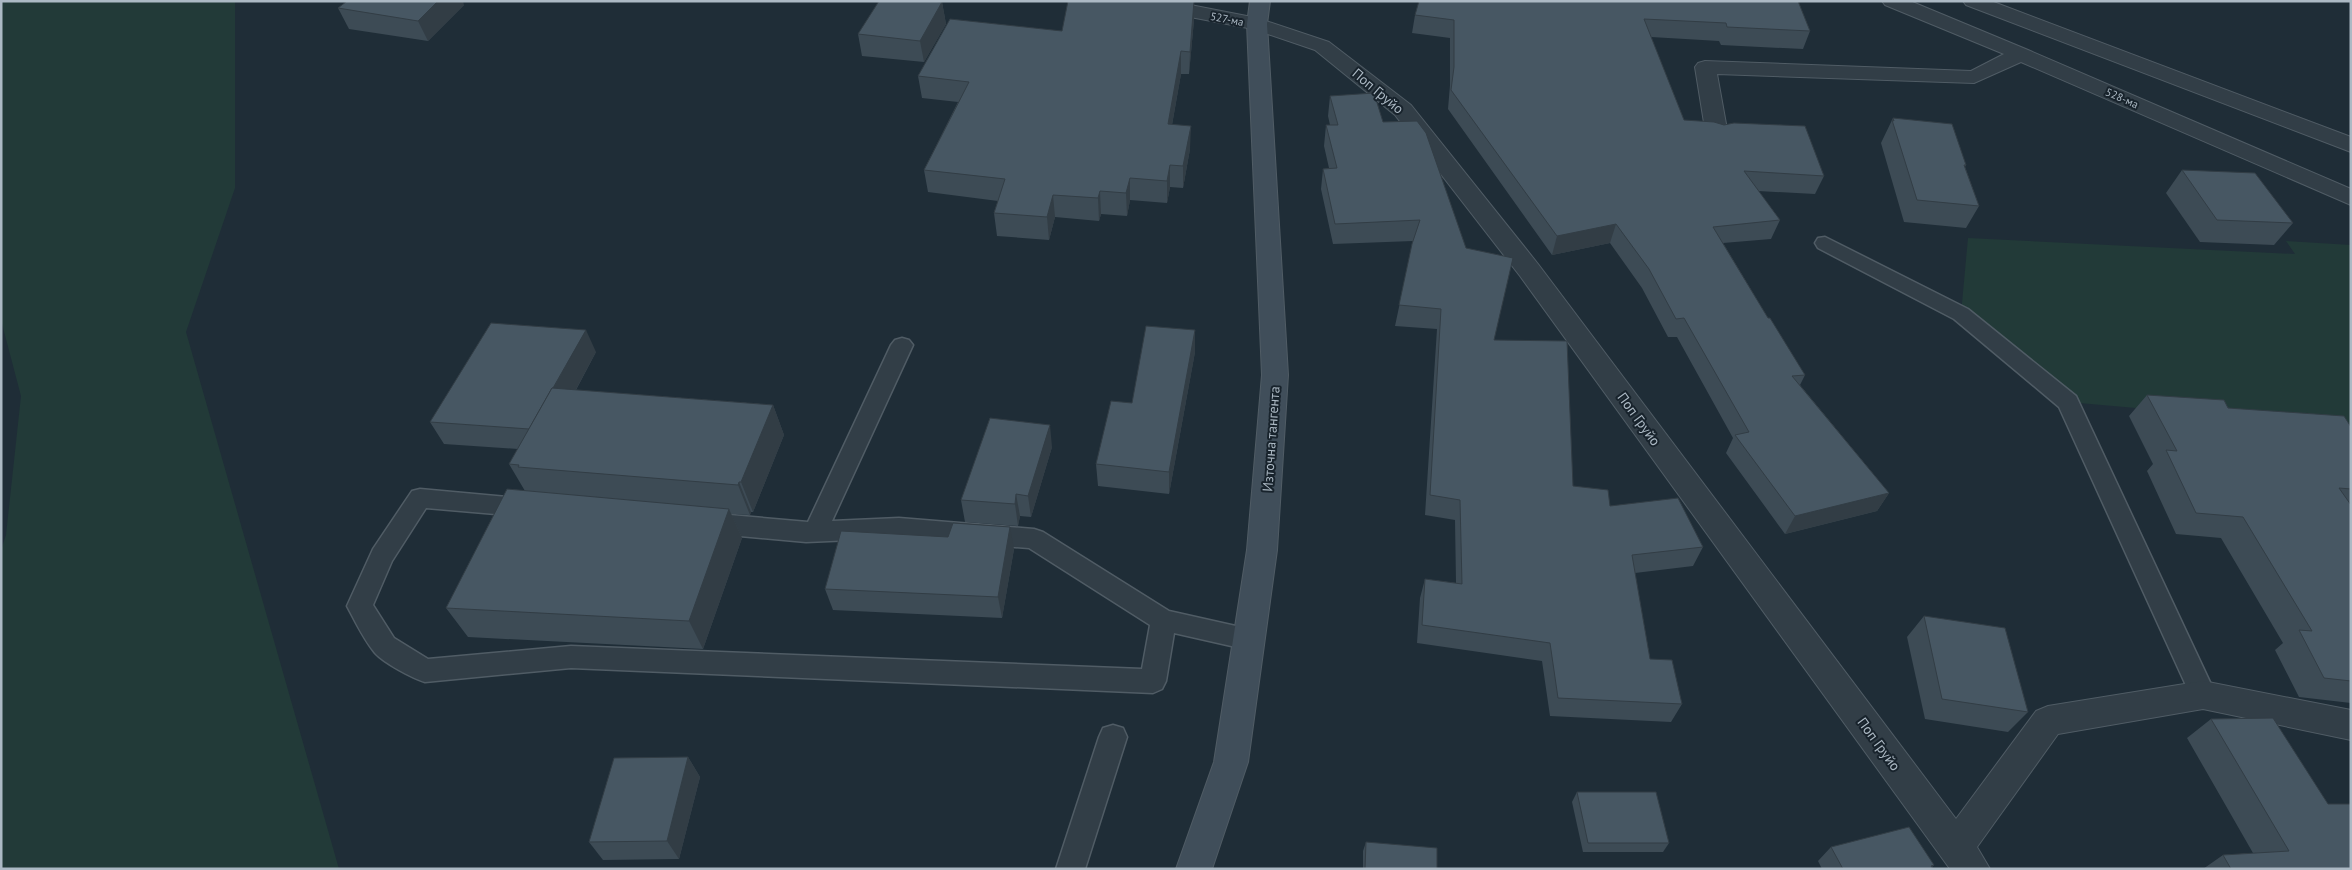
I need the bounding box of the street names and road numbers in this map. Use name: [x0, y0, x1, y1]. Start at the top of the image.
street label: 527-ма: [1209, 9, 1245, 29]
street label: Поп Груйо: [1349, 64, 1407, 118]
street label: 528-ма: [2103, 85, 2141, 111]
street label: Източна тангента: [1258, 386, 1284, 492]
street label: Поп Груйо: [1614, 389, 1664, 449]
street label: Поп Груйо: [1854, 714, 1904, 774]

